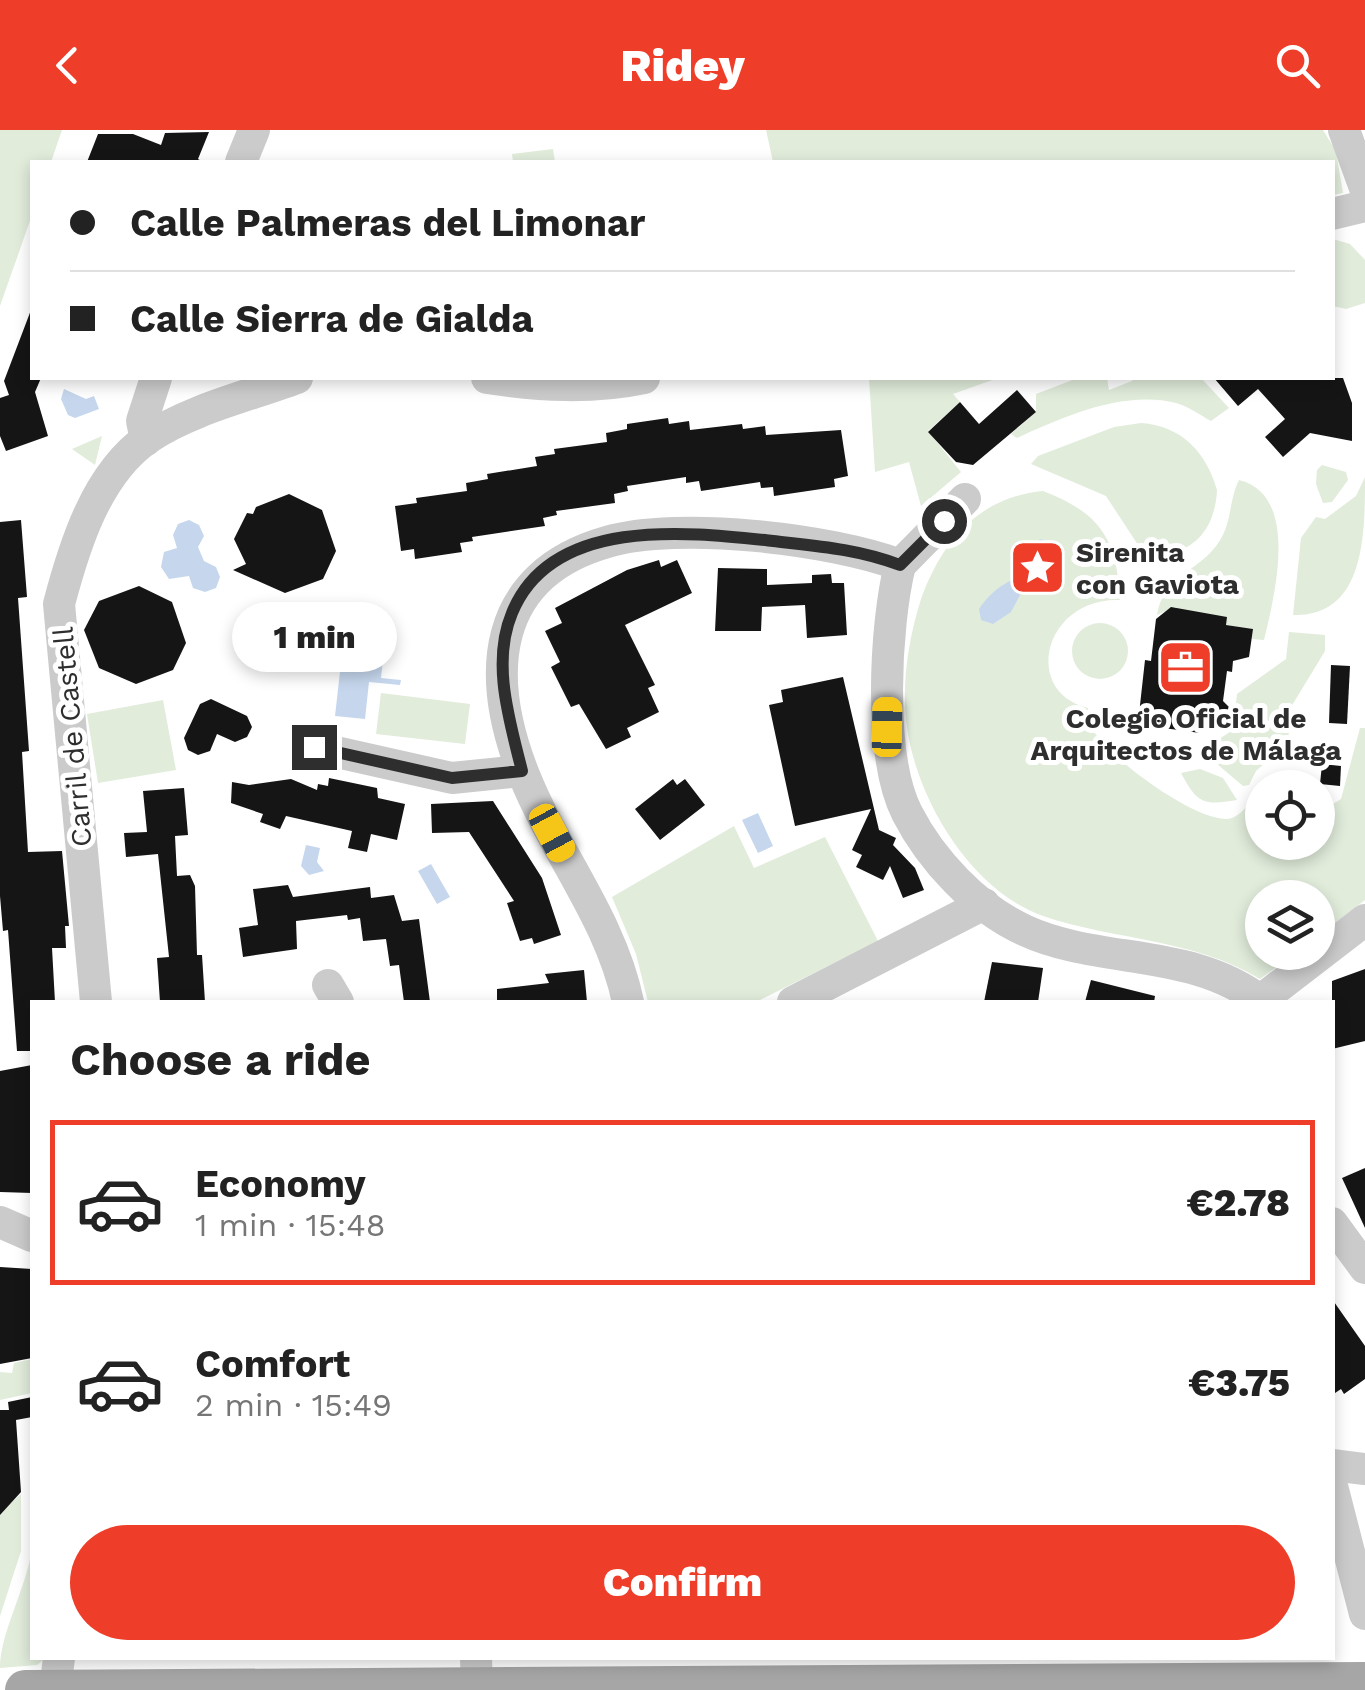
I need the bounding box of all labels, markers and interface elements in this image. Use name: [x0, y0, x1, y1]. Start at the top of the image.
icon: back: [40, 38, 95, 93]
icon: search: [1270, 38, 1325, 93]
text: Ridey: [620, 39, 745, 92]
text: Calle Palmeras del Limonar: [130, 201, 645, 245]
text: Calle Sierra de Gialda: [130, 297, 534, 341]
route start: [922, 499, 967, 544]
place label: Sirenita con Gaviota: [1076, 536, 1240, 601]
place icon: Sirenita con Gaviota: [1007, 538, 1067, 598]
callout: 1 min: [232, 602, 396, 672]
text: 1 min: [273, 618, 356, 656]
street label: Carril de Castell: [46, 625, 99, 848]
office icon: Colegio Oficial de Arquitectos de Málaga: [1156, 637, 1216, 697]
car: [871, 697, 903, 757]
place label: Colegio Oficial de Arquitectos de Málaga: [1030, 702, 1342, 767]
route end: [292, 725, 337, 770]
map controls: [1245, 770, 1335, 970]
button: locate: [1245, 770, 1335, 860]
car: [525, 799, 579, 867]
button: layers: [1245, 880, 1335, 970]
text: Choose a ride: [70, 1033, 370, 1086]
icon: car: [75, 1158, 165, 1248]
text: Economy: [195, 1162, 366, 1206]
text: €2.78: [1187, 1181, 1290, 1225]
text: 1 min · 15:48: [195, 1206, 385, 1244]
icon: car: [75, 1338, 165, 1428]
text: Comfort: [195, 1342, 350, 1386]
text: €3.75: [1189, 1361, 1290, 1405]
text: 2 min · 15:49: [195, 1386, 392, 1424]
button: Confirm: [70, 1525, 1295, 1640]

